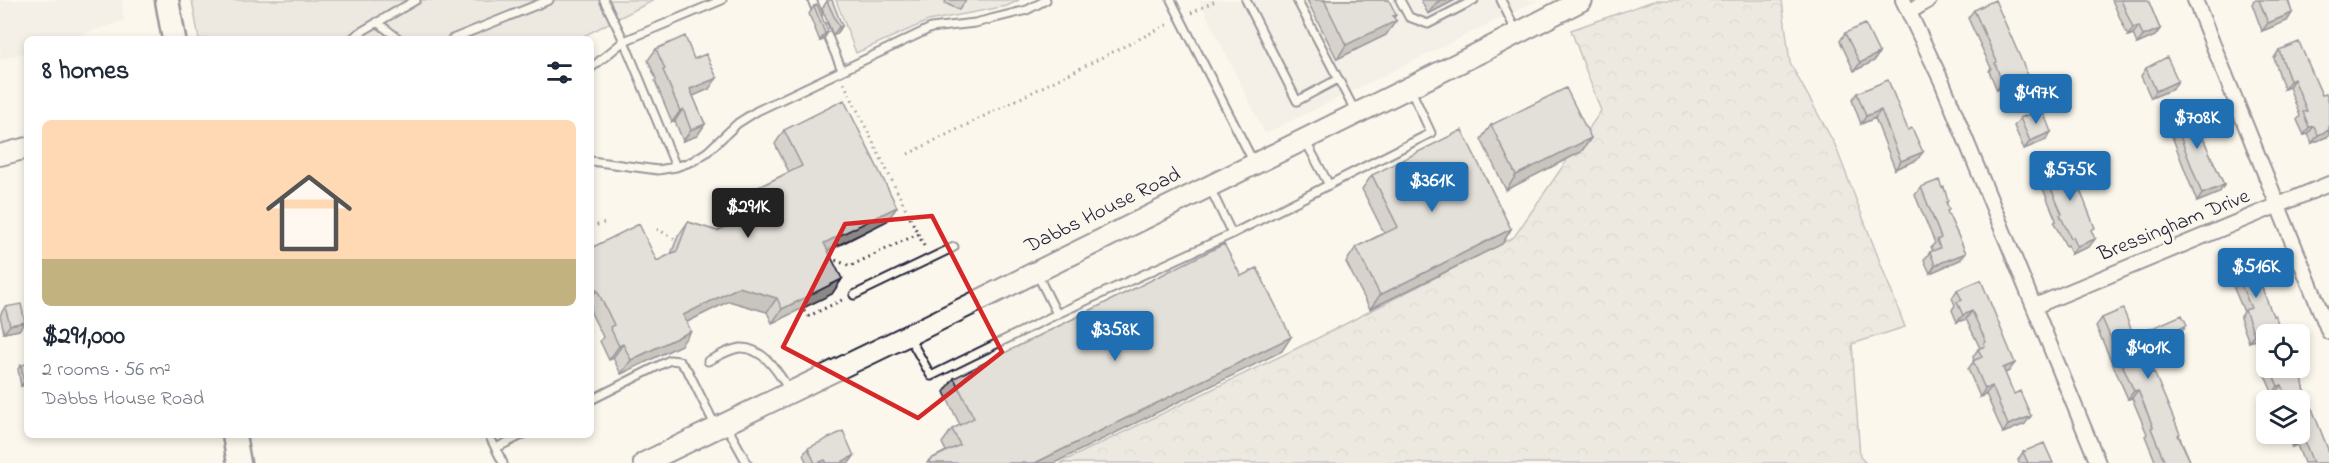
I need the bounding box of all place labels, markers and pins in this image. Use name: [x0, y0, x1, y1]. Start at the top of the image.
pin: $497K: [1994, 74, 2078, 125]
pin: $708K: [2155, 99, 2239, 150]
pin: $575K: [2028, 151, 2112, 202]
pin: $361K: [1390, 162, 1474, 213]
pin: $291K: [706, 188, 790, 239]
pin: $516K: [2214, 248, 2298, 299]
pin: $358K: [1073, 311, 1157, 362]
pin: $401K: [2106, 329, 2190, 380]

